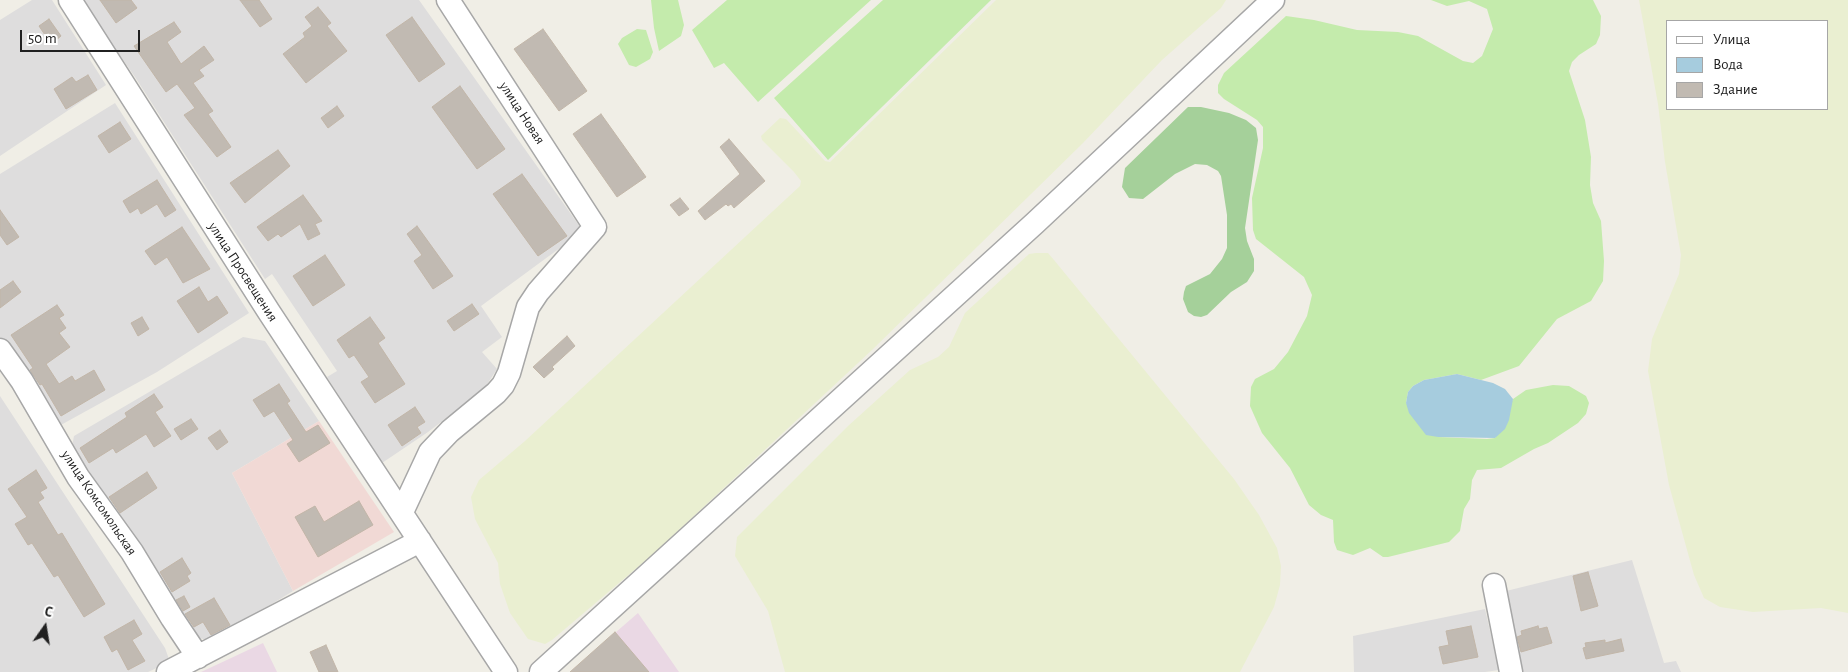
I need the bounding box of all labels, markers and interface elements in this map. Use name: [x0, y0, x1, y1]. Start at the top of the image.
scale bar: [22, 20, 142, 52]
legend: [1666, 20, 1828, 110]
text: 50 m: [28, 31, 57, 46]
text: Улица: [1713, 32, 1750, 47]
text: Вода: [1713, 57, 1743, 72]
street label: улица Новая: [496, 79, 548, 147]
text: Здание: [1713, 82, 1758, 97]
street label: улица Просвещения: [205, 219, 281, 325]
street label: улица Комсомольская: [58, 447, 140, 559]
north arrow: [20, 602, 70, 652]
text: С: [43, 605, 54, 620]

